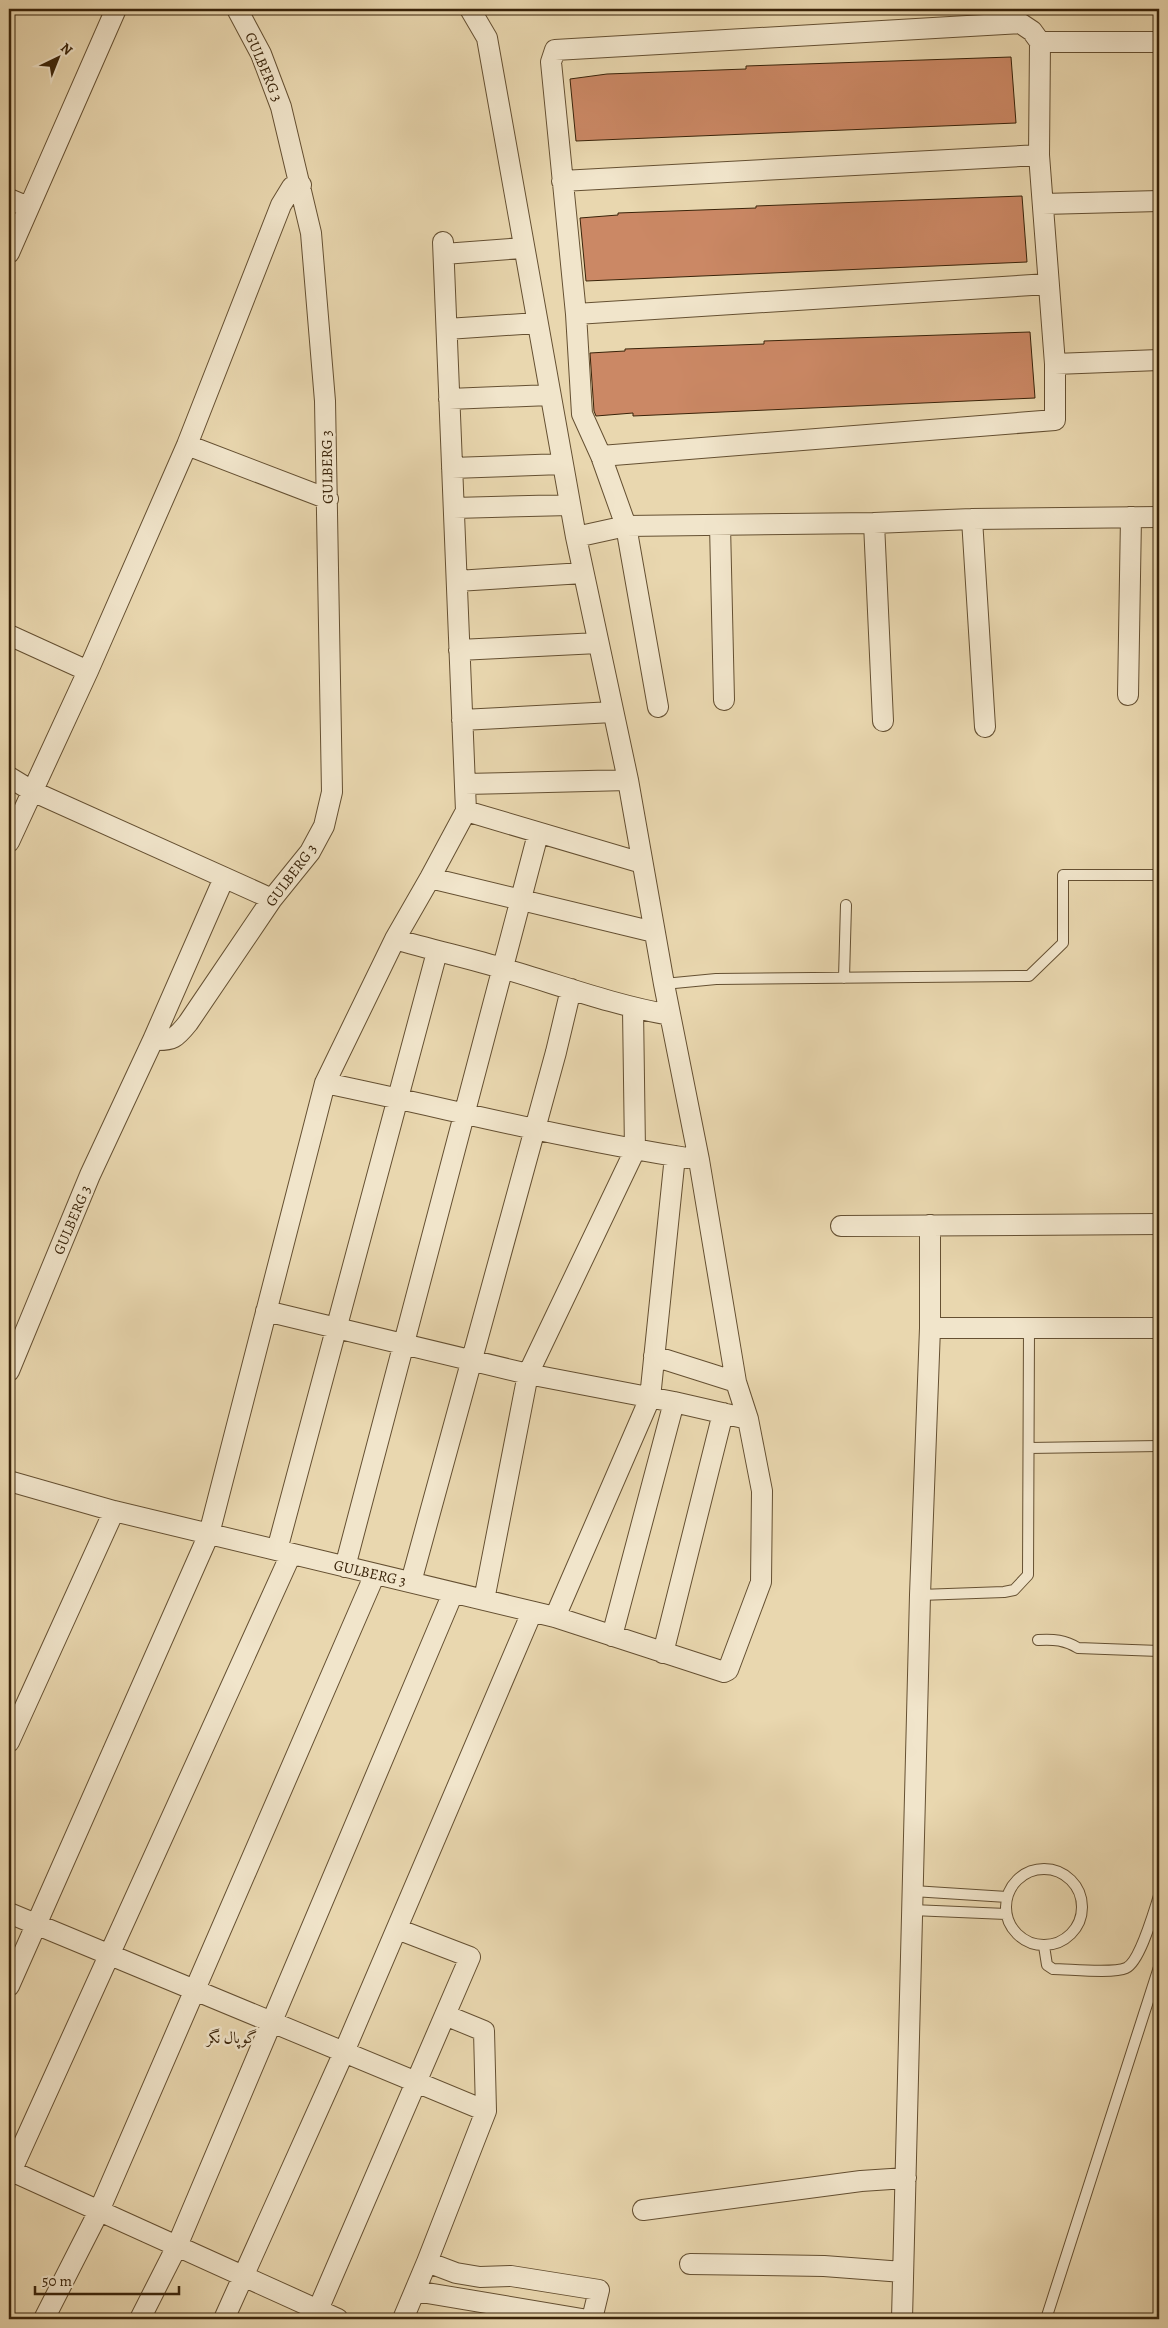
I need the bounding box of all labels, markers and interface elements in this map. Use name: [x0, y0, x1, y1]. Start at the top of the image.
street label: GULBERG 3: [240, 29, 288, 105]
north arrow: [32, 32, 82, 82]
text: N: [56, 38, 77, 59]
street label: GULBERG 3: [316, 430, 338, 504]
street label: GULBERG 3: [261, 840, 321, 910]
street label: GULBERG 3: [48, 1182, 96, 1258]
street label: GULBERG 3: [332, 1555, 408, 1591]
district label: گوپال نگر: [205, 2027, 257, 2049]
scale bar: [35, 2263, 179, 2295]
text: 50 m: [42, 2271, 72, 2291]

